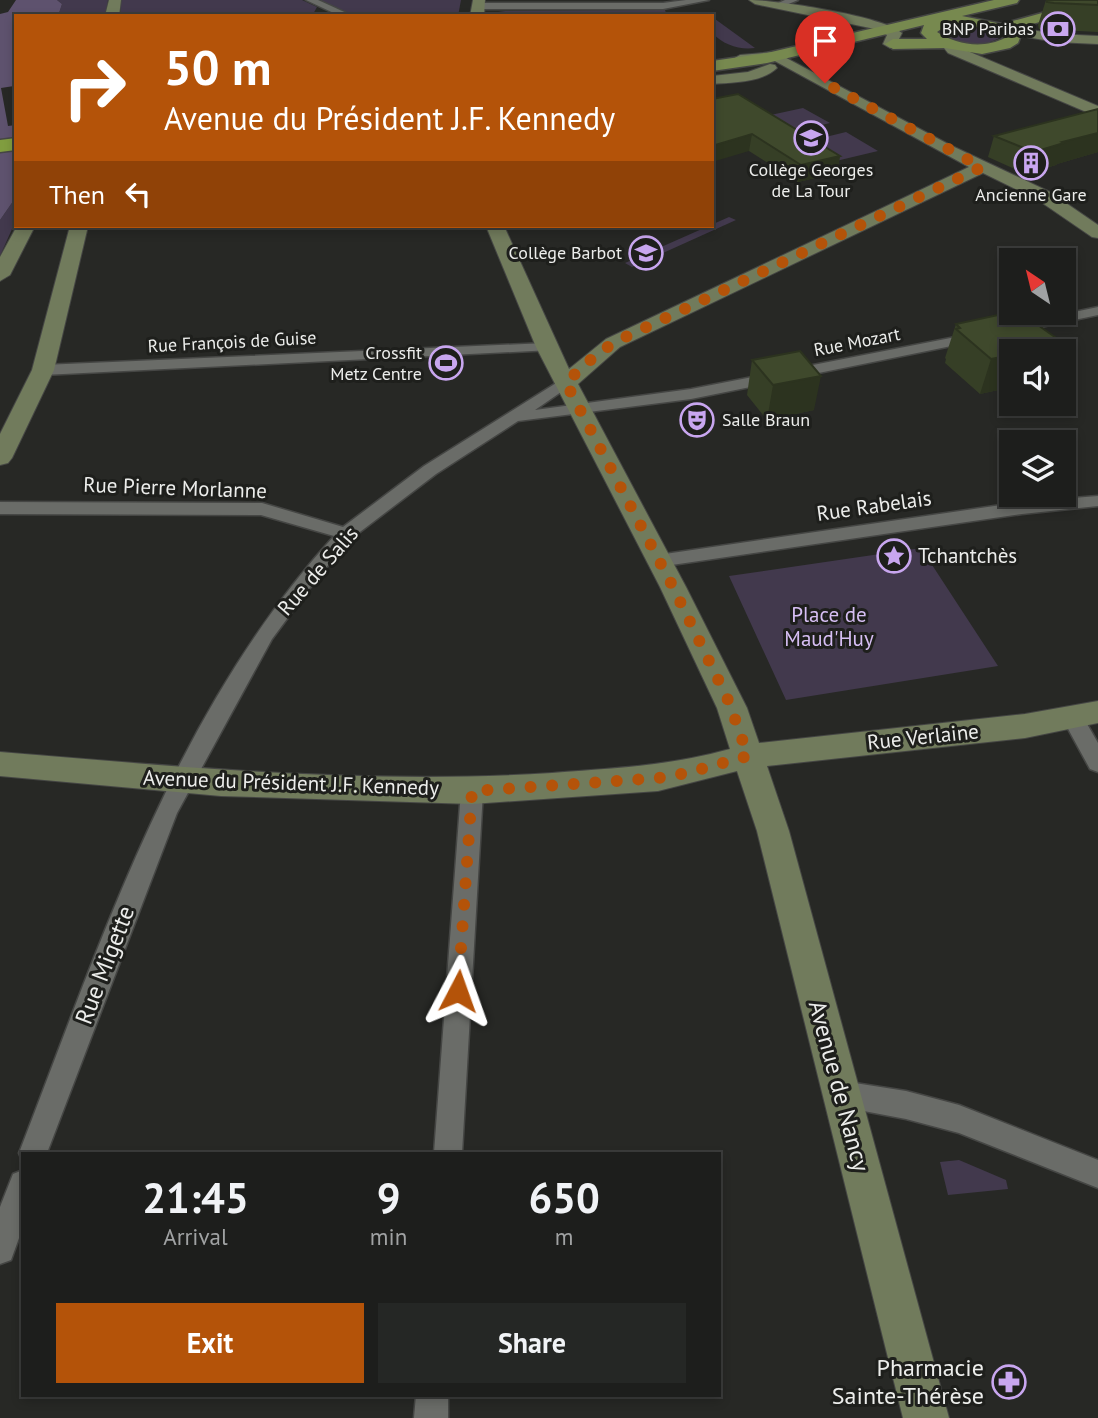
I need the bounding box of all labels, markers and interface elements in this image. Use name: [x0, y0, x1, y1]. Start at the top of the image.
bank icon: BNP Paribas: [1039, 10, 1077, 48]
pin: [795, 11, 855, 83]
place label: BNP Paribas: [942, 17, 1034, 40]
icon: arrive: [806, 22, 844, 60]
text: 50 m: [164, 35, 271, 99]
icon: right: [49, 42, 140, 133]
text: Avenue du Président J.F. Kennedy: [164, 97, 615, 139]
school or university icon: Collège Georges de La Tour: [792, 119, 830, 157]
building icon: Ancienne Gare: [1012, 144, 1050, 182]
place label: Collège Georges de La Tour: [749, 158, 873, 202]
icon: left: [119, 175, 157, 213]
text: Then: [49, 178, 105, 211]
place label: Ancienne Gare: [975, 183, 1087, 206]
school or university icon: Collège Barbot: [627, 234, 665, 272]
place label: Collège Barbot: [509, 241, 622, 264]
north arrow: [999, 248, 1076, 326]
map controls: [999, 248, 1076, 507]
street label: Rue Mozart: [812, 322, 902, 361]
street label: Rue François de Guise: [147, 326, 317, 357]
button: sound: [999, 339, 1076, 416]
place label: Crossfit Metz Centre: [330, 341, 422, 385]
sports icon: Crossfit Metz Centre: [427, 344, 465, 382]
theatre icon: Salle Braun: [678, 401, 716, 439]
place label: Salle Braun: [722, 408, 810, 431]
button: layers: [999, 430, 1076, 507]
street label: Rue Pierre Morlanne: [83, 471, 267, 504]
street label: Rue Rabelais: [815, 484, 933, 527]
street label: Rue de Salis: [271, 520, 364, 621]
place icon: Tchantchès: [875, 537, 913, 575]
place label: Tchantchès: [918, 542, 1017, 569]
park label: Place de Maud'Huy: [784, 601, 874, 652]
street label: Rue Verlaine: [866, 717, 980, 756]
street label: Avenue du Président J.F. Kennedy: [143, 764, 440, 801]
street label: Rue Migette: [68, 901, 141, 1028]
position arrow: [421, 954, 495, 1028]
street label: Avenue de Nancy: [802, 997, 877, 1175]
text: 21:45: [142, 1170, 249, 1225]
text: 9: [377, 1170, 400, 1225]
text: 650: [528, 1170, 600, 1225]
text: Arrival: [163, 1222, 228, 1251]
text: min: [370, 1222, 407, 1251]
text: m: [555, 1222, 573, 1251]
button: Exit: [56, 1303, 364, 1383]
button: Share: [378, 1303, 686, 1383]
place label: Pharmacie Sainte-Thérèse: [832, 1352, 984, 1411]
pharmacy icon: Pharmacie Sainte-Thérèse: [990, 1363, 1028, 1401]

